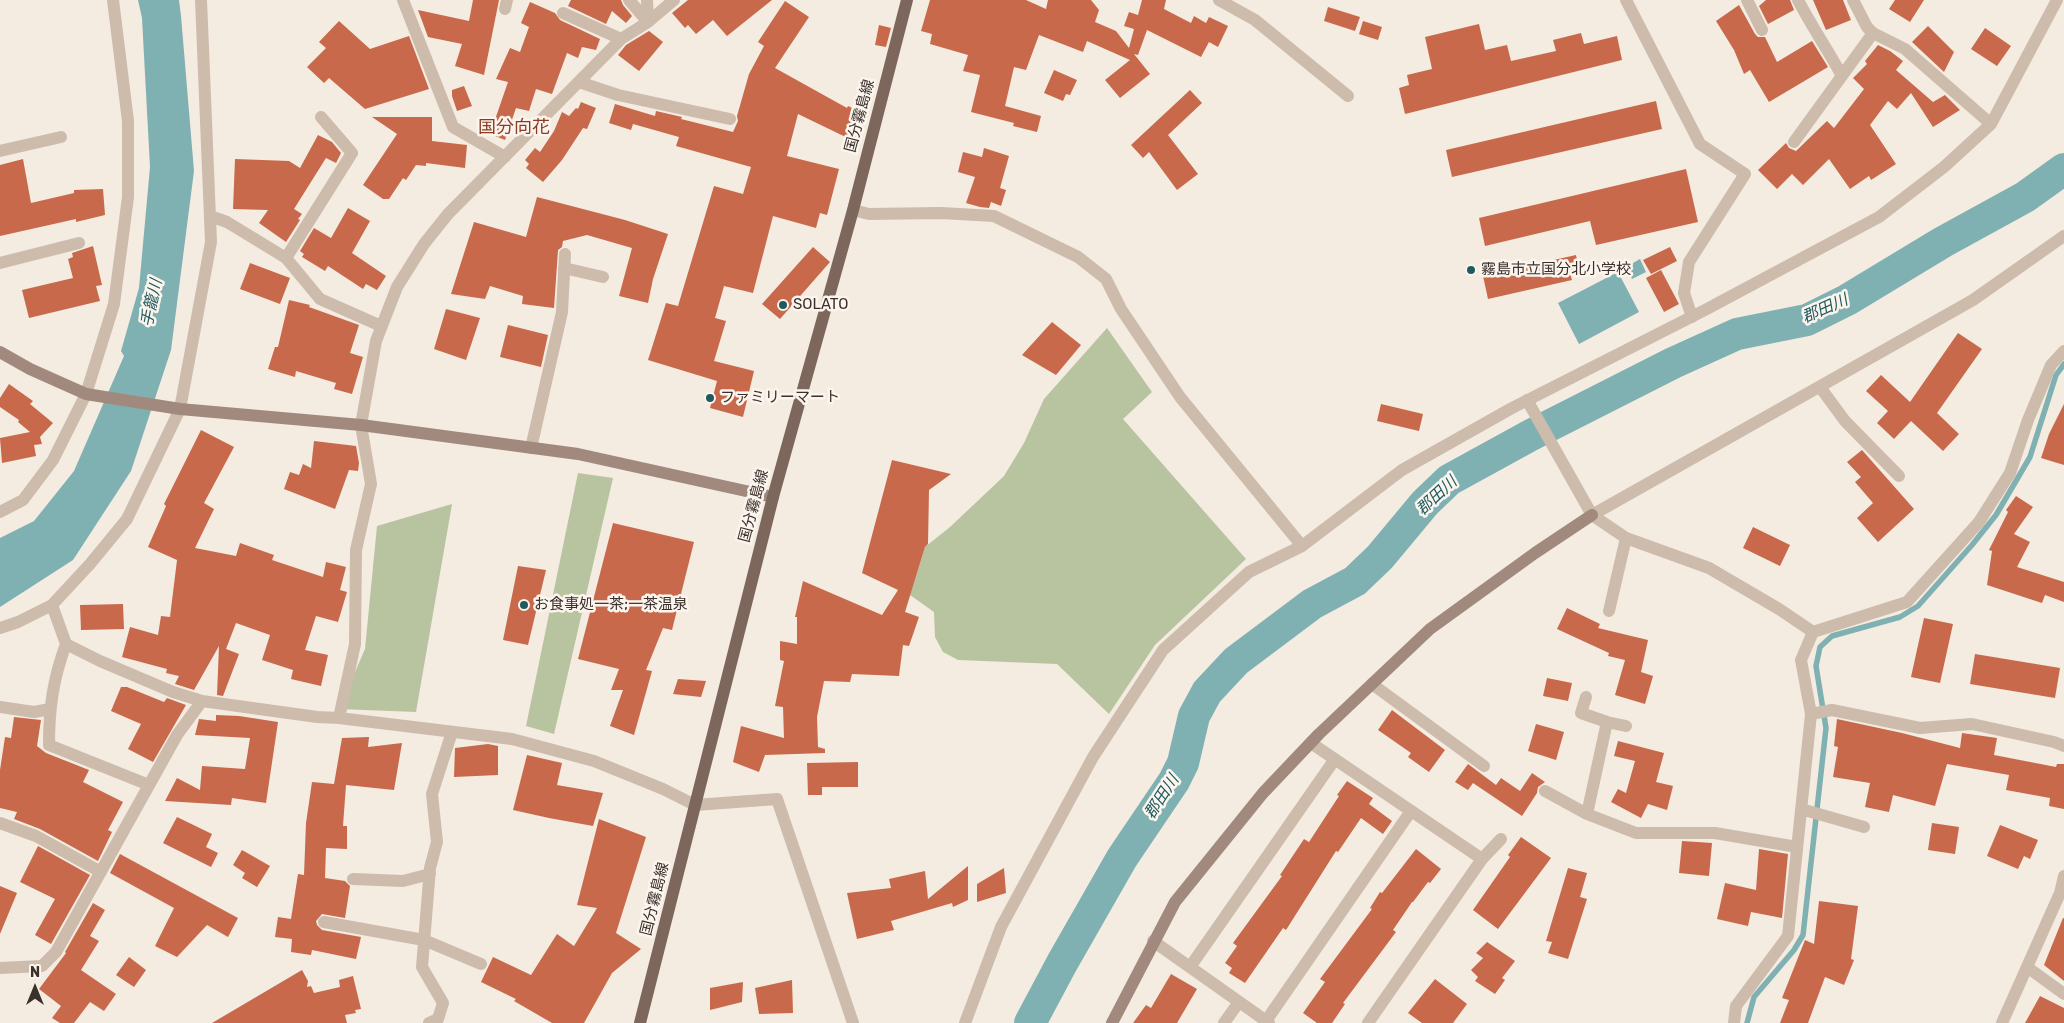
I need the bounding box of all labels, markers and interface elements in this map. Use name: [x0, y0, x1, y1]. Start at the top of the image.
street label: 国分霧島線: [842, 77, 878, 155]
district label: 国分向花: [478, 117, 550, 139]
place label: 霧島市立国分北小学校: [1481, 261, 1631, 279]
marker: 霧島市立国分北小学校: [1465, 264, 1477, 276]
water label: 手籠川: [138, 278, 166, 328]
water label: 郡田川: [1799, 290, 1851, 328]
place label: SOLATO: [793, 296, 848, 314]
marker: SOLATO: [777, 299, 789, 311]
place label: ファミリーマート: [720, 389, 840, 407]
marker: ファミリーマート: [704, 392, 716, 404]
street label: 国分霧島線: [736, 467, 772, 545]
water label: 郡田川: [1413, 473, 1461, 519]
place label: お食事処一茶;一茶温泉: [534, 596, 688, 614]
marker: お食事処一茶;一茶温泉: [518, 599, 530, 611]
water label: 郡田川: [1141, 772, 1183, 822]
street label: 国分霧島線: [637, 860, 673, 938]
north arrow: [10, 963, 60, 1013]
text: N: [30, 964, 40, 981]

